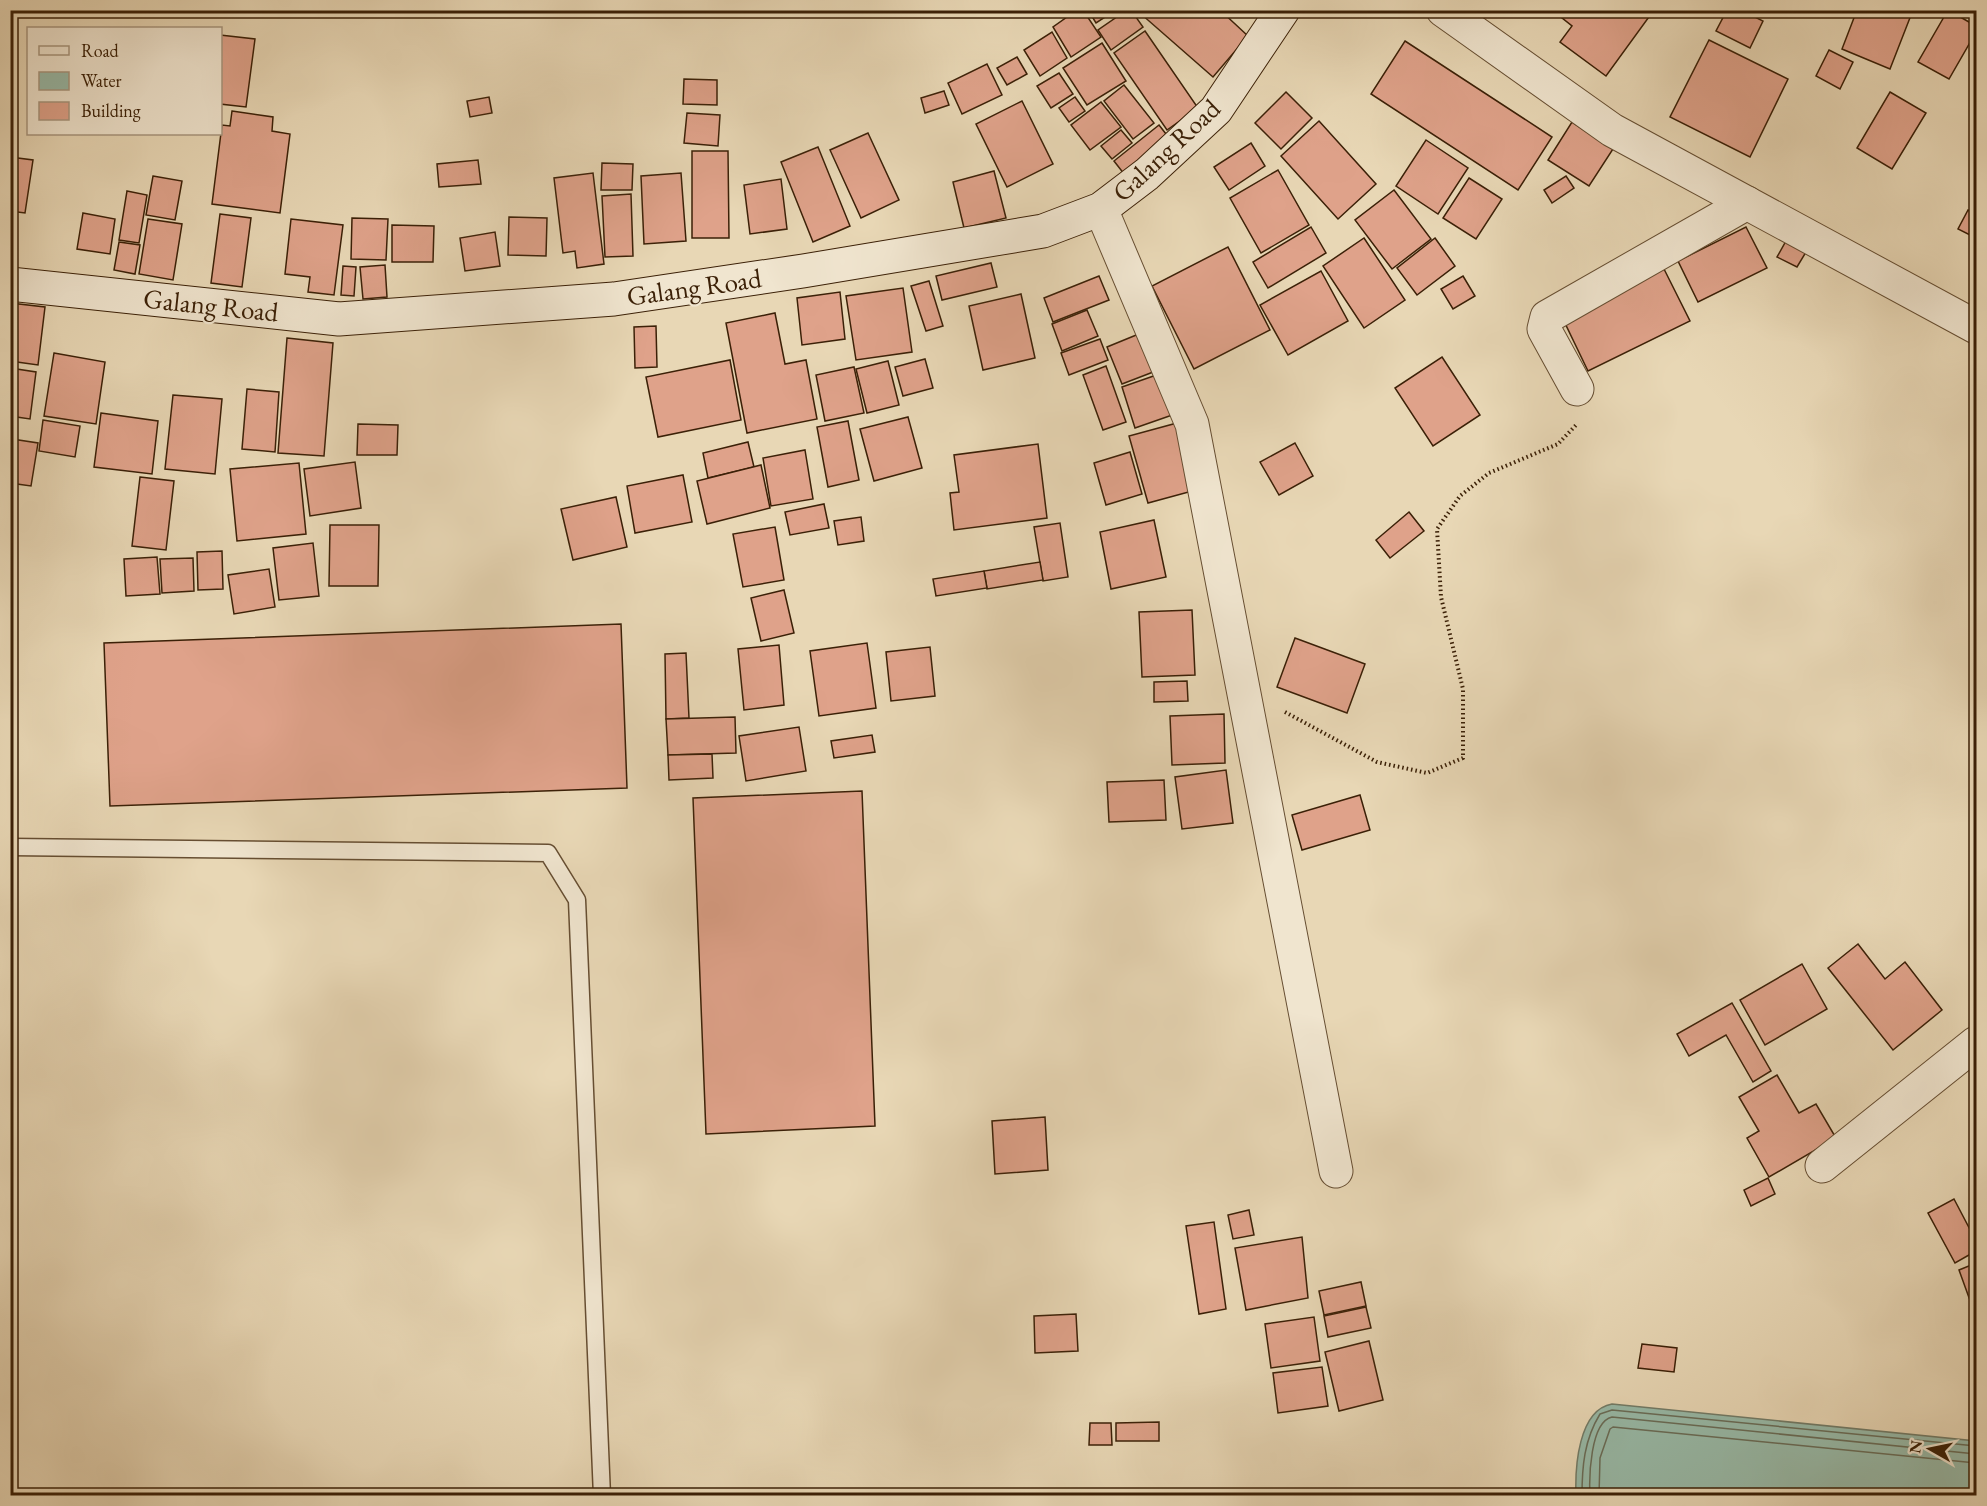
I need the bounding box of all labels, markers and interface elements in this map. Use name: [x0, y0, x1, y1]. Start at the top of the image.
legend: [27, 27, 222, 135]
text: Road: [81, 39, 120, 62]
text: Water: [81, 69, 122, 92]
street label: Galang Road: [1104, 91, 1228, 209]
text: Building: [81, 99, 141, 122]
street label: Galang Road: [624, 260, 764, 314]
street label: Galang Road: [142, 281, 281, 330]
north arrow: [1900, 1419, 1960, 1479]
text: N: [1904, 1439, 1927, 1455]

